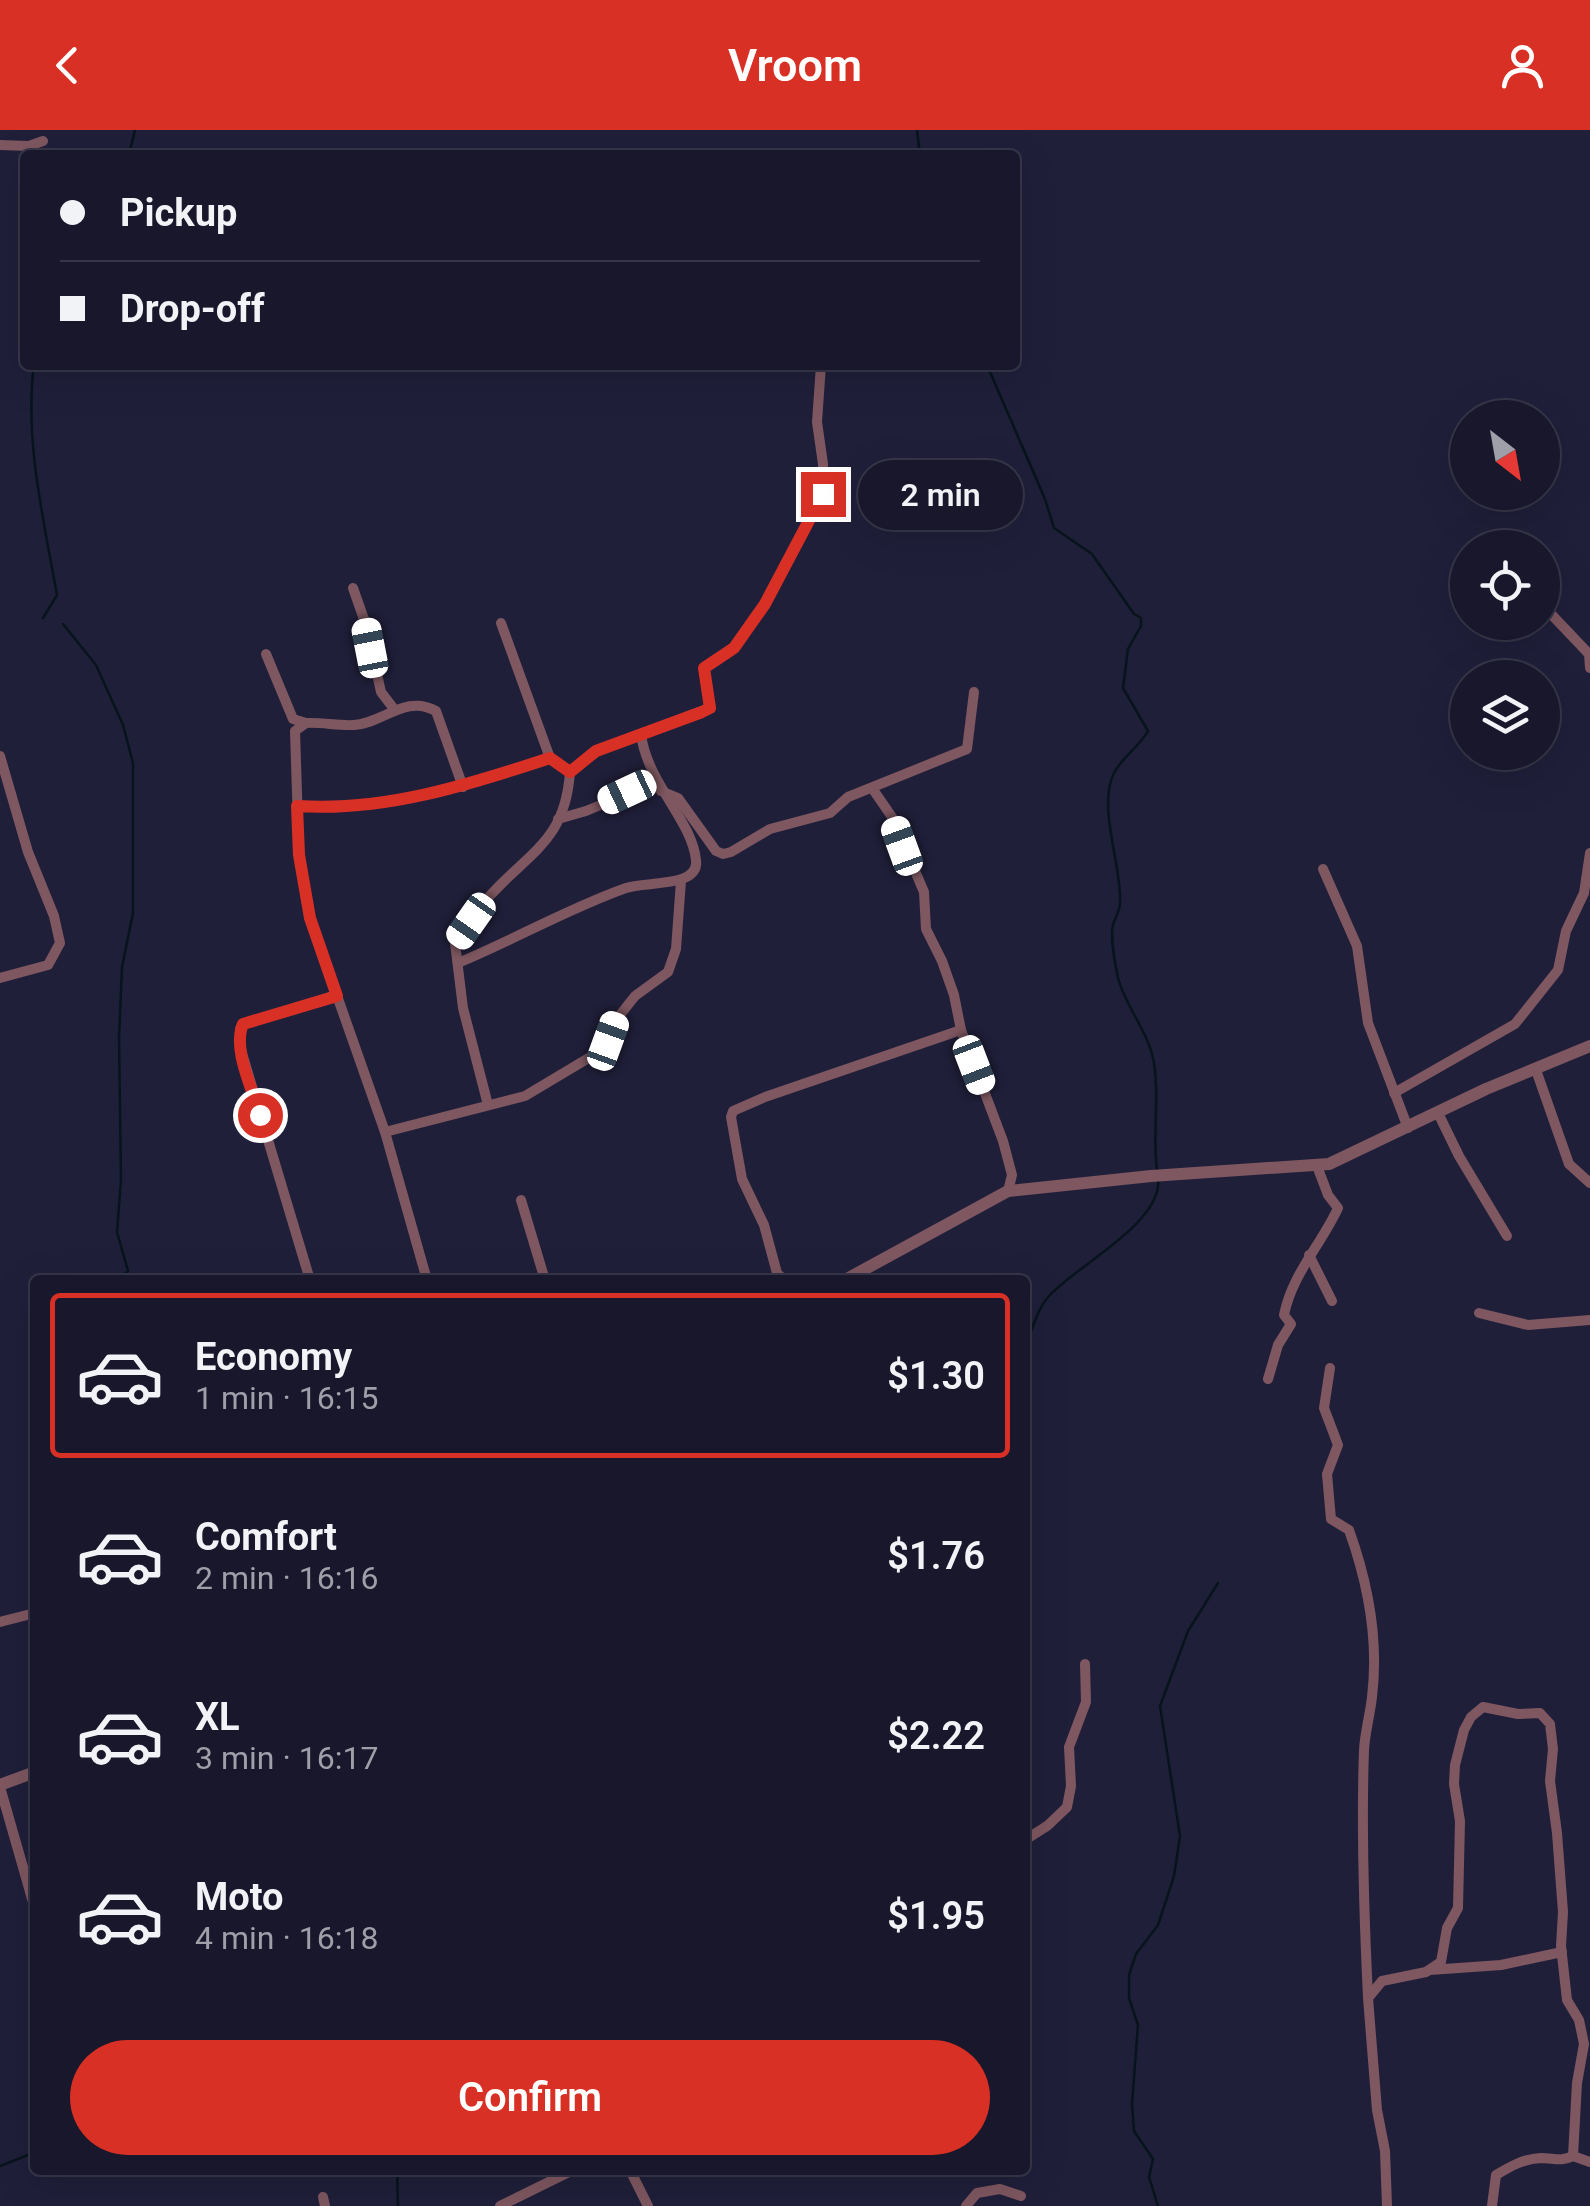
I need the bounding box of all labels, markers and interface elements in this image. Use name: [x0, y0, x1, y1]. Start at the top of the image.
icon: back: [40, 38, 95, 93]
icon: person: [1495, 38, 1550, 93]
text: Vroom: [728, 39, 862, 92]
text: Pickup: [120, 191, 237, 235]
text: Drop-off: [120, 287, 265, 331]
north arrow: [1450, 400, 1560, 510]
map controls: [1450, 400, 1560, 770]
callout: 2 min: [858, 459, 1023, 529]
route end: [801, 472, 846, 517]
text: 2 min: [900, 476, 981, 514]
button: locate: [1450, 530, 1560, 640]
car: [350, 616, 390, 680]
button: layers: [1450, 660, 1560, 770]
car: [593, 766, 661, 818]
car: [878, 813, 926, 879]
car: [442, 888, 500, 954]
car: [584, 1008, 632, 1074]
car: [949, 1032, 999, 1098]
route start: [238, 1093, 283, 1138]
icon: car: [75, 1331, 165, 1421]
text: Economy: [195, 1335, 352, 1379]
text: $1.30: [887, 1354, 985, 1398]
text: 1 min · 16:15: [195, 1379, 378, 1417]
icon: car: [75, 1511, 165, 1601]
text: Comfort: [195, 1515, 337, 1559]
text: $1.76: [887, 1534, 985, 1578]
text: 2 min · 16:16: [195, 1559, 378, 1597]
icon: car: [75, 1691, 165, 1781]
text: XL: [195, 1695, 240, 1739]
text: $2.22: [887, 1714, 985, 1758]
text: 3 min · 16:17: [195, 1739, 378, 1777]
icon: car: [75, 1871, 165, 1961]
text: Moto: [195, 1875, 284, 1919]
text: $1.95: [887, 1894, 985, 1938]
text: 4 min · 16:18: [195, 1919, 378, 1957]
button: Confirm: [70, 2040, 990, 2155]

